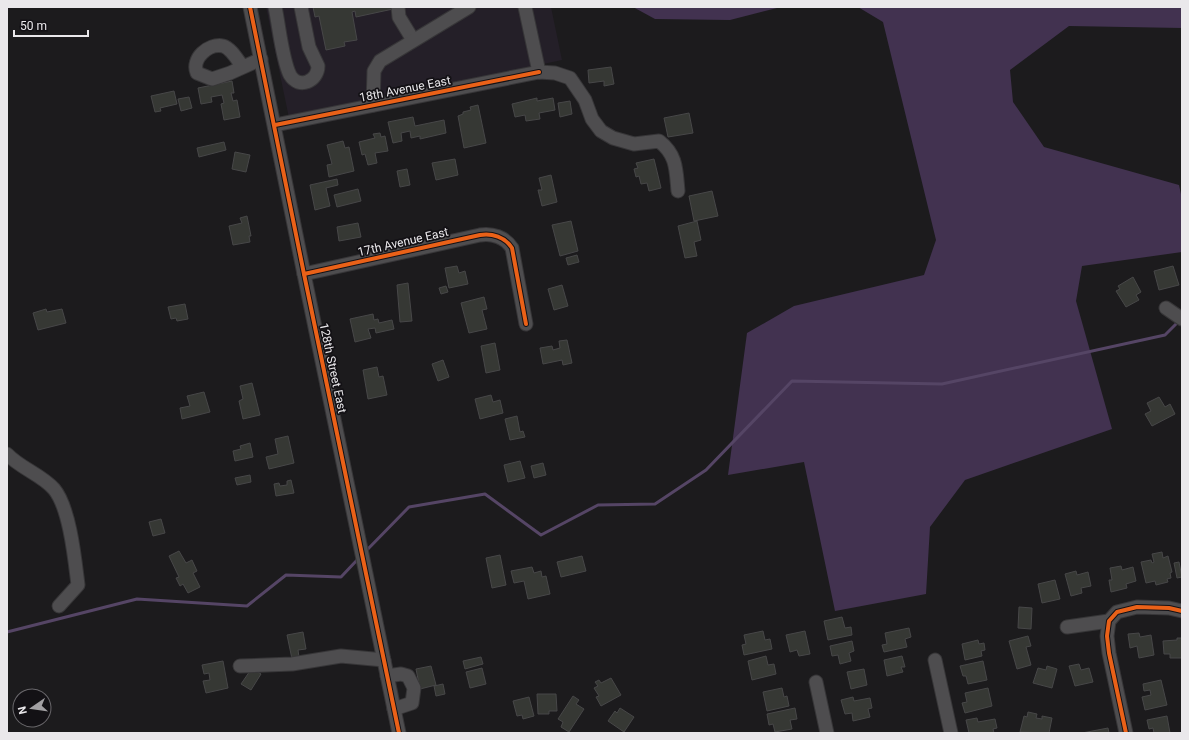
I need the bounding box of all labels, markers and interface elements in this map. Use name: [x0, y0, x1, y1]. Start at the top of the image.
scale bar: [14, 12, 88, 38]
text: 50 m: [20, 19, 47, 33]
street label: 18th Avenue East: [358, 73, 452, 105]
street label: 17th Avenue East: [356, 225, 450, 259]
street label: 128th Street East: [317, 322, 349, 414]
north arrow: [12, 688, 52, 728]
text: N: [15, 705, 30, 715]

